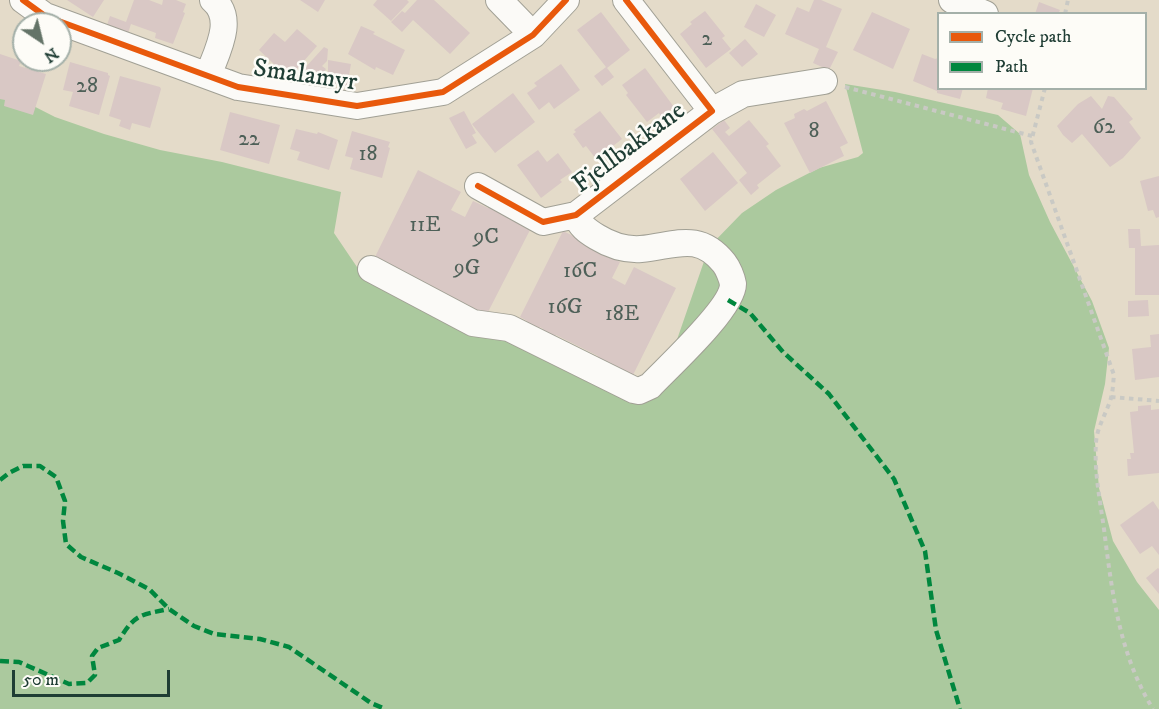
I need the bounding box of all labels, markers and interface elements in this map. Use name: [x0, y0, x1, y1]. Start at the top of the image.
north arrow: [12, 12, 72, 72]
legend: [937, 12, 1147, 90]
text: Cycle path: [995, 26, 1072, 48]
house number: 2: [702, 27, 712, 53]
text: N: [40, 43, 62, 67]
street label: Smalamyr: [251, 54, 359, 100]
text: Path: [995, 56, 1028, 78]
house number: 28: [76, 74, 98, 100]
street label: Fjellbakkane: [568, 97, 692, 201]
house number: 62: [1093, 115, 1115, 141]
house number: 8: [808, 119, 820, 145]
house number: 22: [238, 127, 260, 153]
house number: 18: [358, 142, 378, 168]
house number: 11E: [409, 213, 441, 239]
house number: 9C: [473, 225, 499, 251]
house number: 9G: [454, 256, 480, 282]
house number: 16C: [563, 259, 597, 285]
house number: 16G: [548, 295, 582, 321]
house number: 18E: [605, 302, 639, 328]
scale bar: [15, 658, 172, 696]
text: 50 m: [23, 669, 59, 691]

